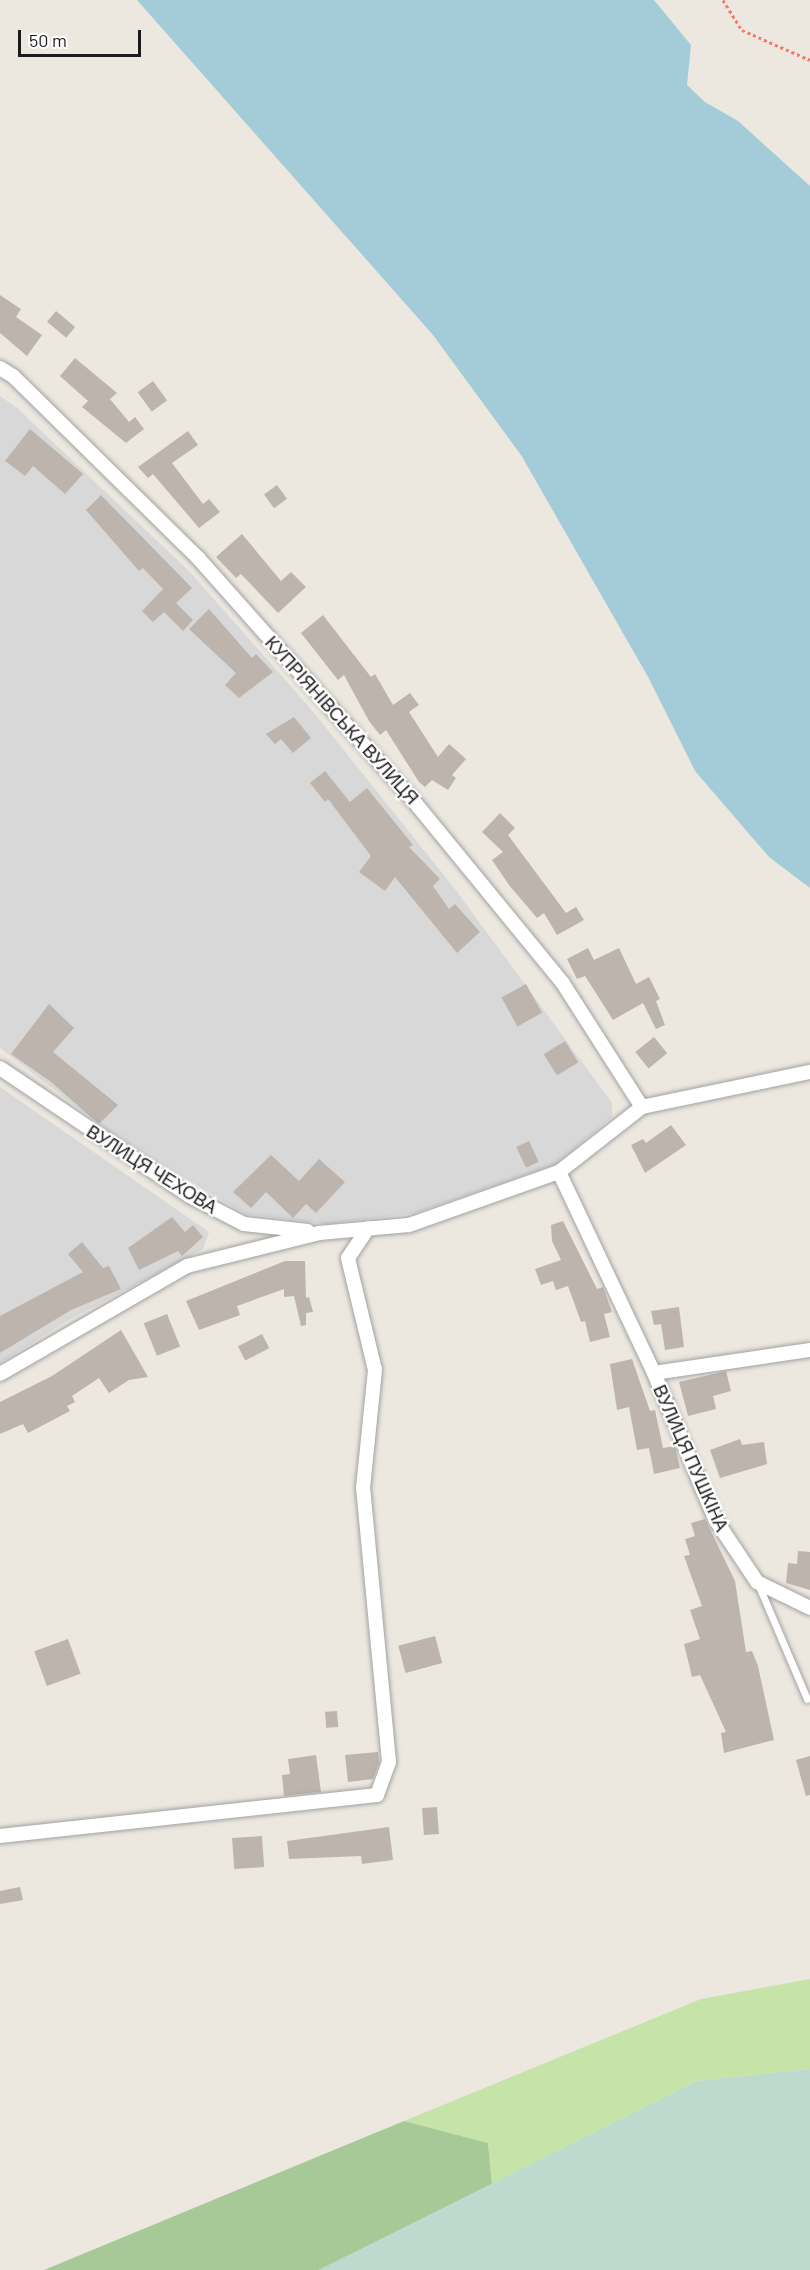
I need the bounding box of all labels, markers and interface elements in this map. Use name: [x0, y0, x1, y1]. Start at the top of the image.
scale bar: [21, 18, 144, 56]
text: 50 m: [29, 29, 67, 51]
street label: КУПРІЯНІВСЬКА ВУЛИЦЯ: [261, 632, 423, 808]
street label: ВУЛИЦЯ ЧЕХОВА: [83, 1120, 221, 1218]
street label: ВУЛИЦЯ ПУШКІНА: [649, 1381, 733, 1535]

